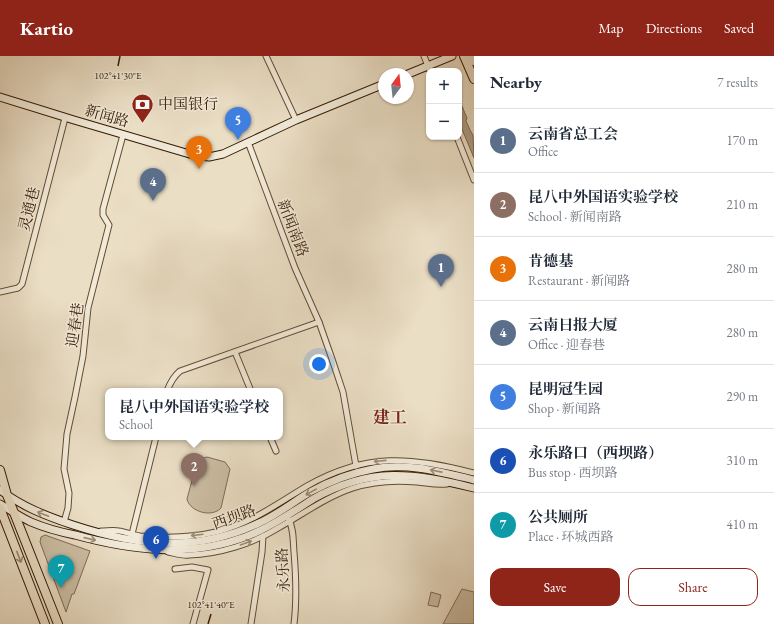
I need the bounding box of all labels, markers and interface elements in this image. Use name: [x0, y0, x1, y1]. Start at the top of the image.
text: Kartio: [20, 16, 73, 41]
text: Map: [598, 19, 624, 37]
text: Directions: [646, 19, 702, 37]
text: Saved: [724, 19, 754, 37]
north arrow: [378, 68, 414, 104]
map controls: [426, 68, 462, 140]
button: +: [426, 68, 462, 104]
text: 102°41'30"E: [94, 69, 142, 82]
text: Nearby: [490, 71, 542, 93]
text: 7 results: [717, 74, 758, 91]
bank icon: 中国银行: [129, 91, 155, 124]
place label: 中国银行: [158, 94, 218, 113]
street label: 新闻路: [83, 100, 131, 131]
button: −: [426, 104, 462, 140]
pin: 5: [225, 107, 251, 140]
text: 云南省总工会: [528, 124, 618, 143]
text: 1: [500, 132, 506, 149]
text: 170 m: [727, 132, 758, 149]
pin: 3: [186, 136, 212, 169]
text: Office: [528, 143, 558, 160]
pin: 4: [140, 168, 166, 201]
street label: 灵通巷: [14, 185, 43, 233]
text: 昆八中外国语实验学校: [528, 187, 678, 206]
street label: 新闻南路: [274, 196, 313, 259]
text: 2: [500, 196, 506, 213]
text: 210 m: [727, 196, 758, 213]
text: School · 新闻南路: [528, 208, 622, 225]
text: 肯德基: [528, 251, 573, 270]
pin: 1: [428, 254, 454, 287]
text: 3: [500, 260, 506, 277]
text: 280 m: [727, 260, 758, 277]
text: Restaurant · 新闻路: [528, 272, 630, 289]
street label: 迎春巷: [62, 301, 87, 349]
text: 云南日报大厦: [528, 315, 618, 334]
text: 4: [500, 324, 506, 341]
text: 280 m: [727, 324, 758, 341]
text: Office · 迎春巷: [528, 336, 605, 353]
your location: [309, 354, 329, 374]
text: 昆明冠生园: [528, 379, 603, 398]
popup: [105, 388, 283, 440]
text: 5: [500, 388, 506, 405]
text: 290 m: [727, 388, 758, 405]
text: 昆八中外国语实验学校: [119, 397, 269, 416]
text: Shop · 新闻路: [528, 400, 601, 417]
district label: 建工: [373, 406, 407, 428]
text: School: [119, 416, 153, 433]
text: 永乐路口（西坝路）: [528, 443, 663, 462]
text: 6: [500, 452, 506, 469]
text: 310 m: [727, 452, 758, 469]
pin: 2: [181, 453, 207, 486]
one-way arrow: [374, 457, 387, 465]
text: Bus stop · 西坝路: [528, 464, 618, 481]
one-way arrow: [430, 467, 443, 475]
one-way arrow: [305, 489, 317, 497]
street label: 西坝路: [209, 500, 258, 533]
text: 公共厕所: [528, 507, 588, 526]
one-way arrow: [38, 509, 50, 517]
text: 7: [500, 516, 506, 533]
text: 410 m: [727, 516, 758, 533]
pin: 6: [143, 526, 169, 559]
text: Place · 环城西路: [528, 528, 613, 545]
one-way arrow: [191, 531, 204, 539]
one-way arrow: [84, 536, 97, 544]
one-way arrow: [239, 539, 251, 547]
street label: 永乐路: [272, 547, 293, 593]
one-way arrow: [16, 551, 24, 563]
pin: 7: [48, 555, 74, 588]
button: Save: [490, 568, 620, 606]
button: Share: [628, 568, 758, 606]
text: 102°41'40"E: [187, 598, 235, 611]

